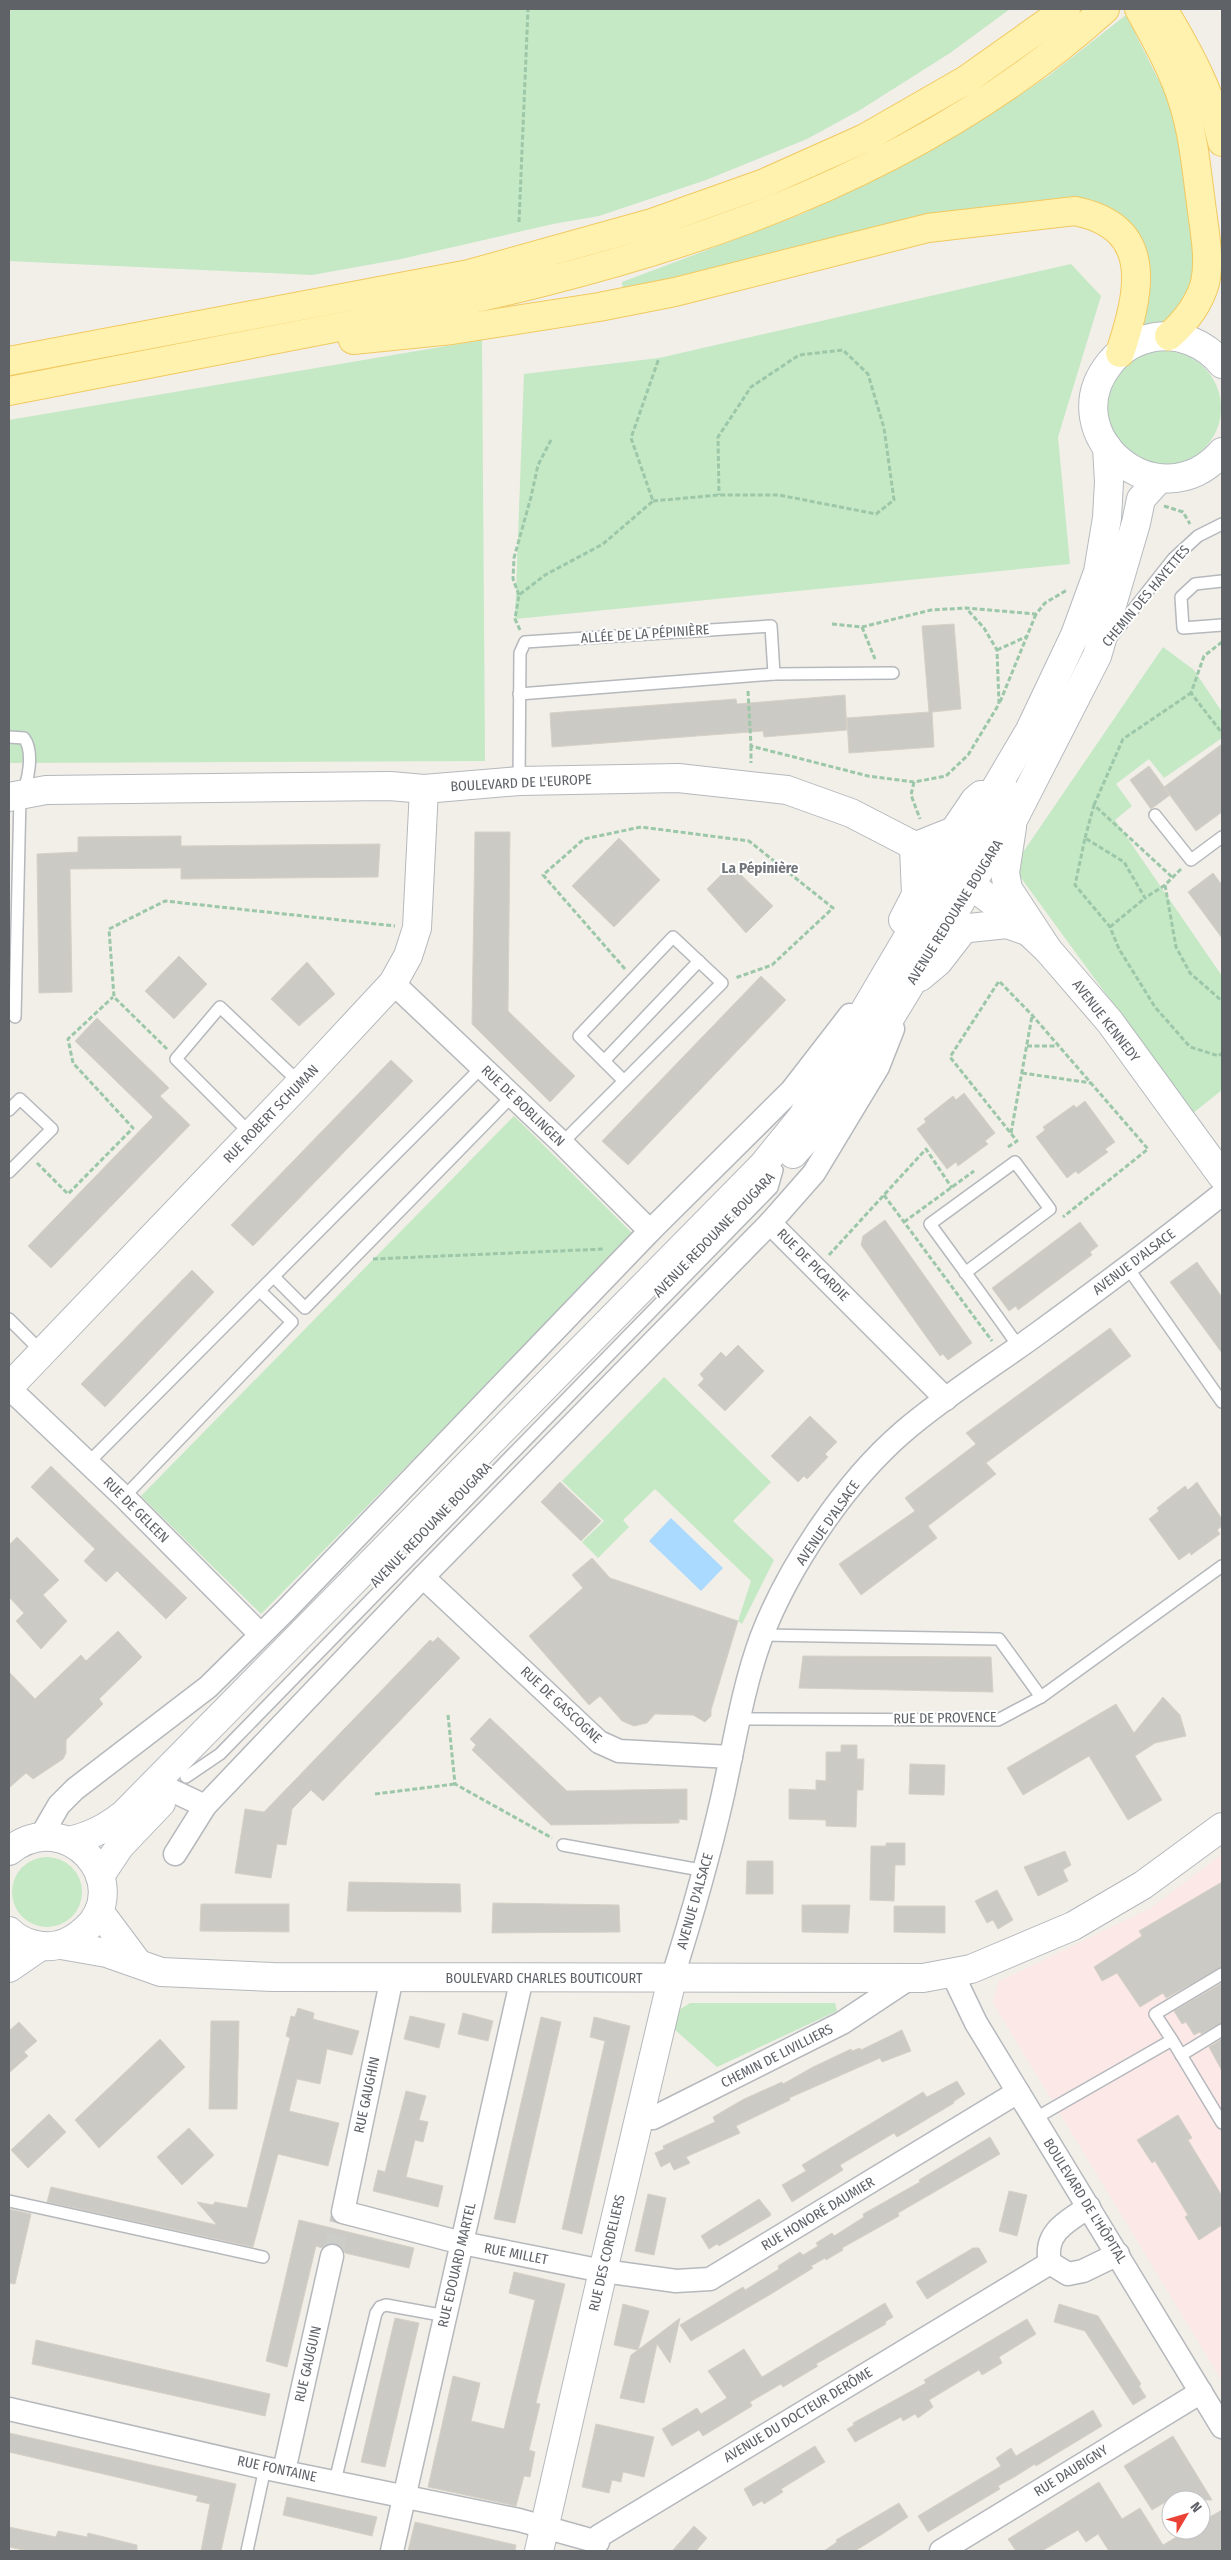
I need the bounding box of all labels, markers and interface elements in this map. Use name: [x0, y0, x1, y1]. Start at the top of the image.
street label: CHEMIN DES HAYETTES: [1099, 542, 1193, 650]
street label: ALLÉE DE LA PÉPINIÈRE: [580, 620, 710, 647]
street label: BOULEVARD DE L'EUROPE: [450, 771, 592, 795]
street label: AVENUE REDOUANE BOUGARA: [903, 836, 1007, 988]
district label: La Pépinière: [722, 859, 799, 877]
street label: AVENUE KENNEDY: [1069, 977, 1143, 1066]
street label: RUE ROBERT SCHUMAN: [220, 1061, 322, 1167]
street label: RUE DE BOBLINGEN: [478, 1062, 568, 1150]
street label: AVENUE REDOUANE BOUGARA: [650, 1168, 779, 1301]
street label: RUE DE PICARDIE: [773, 1225, 853, 1305]
street label: AVENUE D'ALSACE: [1089, 1225, 1179, 1299]
street label: AVENUE REDOUANE BOUGARA: [367, 1458, 496, 1591]
street label: RUE DE GELEEN: [100, 1474, 172, 1546]
street label: AVENUE D'ALSACE: [793, 1477, 864, 1568]
street label: RUE DE GASCOGNE: [517, 1663, 605, 1747]
street label: RUE DE PROVENCE: [893, 1709, 997, 1727]
street label: AVENUE D'ALSACE: [673, 1851, 717, 1951]
street label: BOULEVARD CHARLES BOUTICOURT: [446, 1970, 643, 1987]
street label: CHEMIN DE LIVILLIERS: [718, 2020, 836, 2092]
street label: RUE GAUGHIN: [351, 2055, 383, 2135]
street label: BOULEVARD DE L'HÔPITAL: [1040, 2135, 1131, 2267]
street label: RUE HONORÉ DAUMIER: [758, 2172, 878, 2254]
street label: RUE DES CORDELIERS: [585, 2193, 629, 2313]
street label: RUE EDOUARD MARTEL: [434, 2201, 480, 2329]
street label: RUE MILLET: [483, 2239, 550, 2269]
street label: RUE GAUGUIN: [291, 2324, 325, 2404]
street label: AVENUE DU DOCTEUR DERÔME: [720, 2363, 876, 2466]
street label: RUE DAUBIGNY: [1031, 2442, 1111, 2500]
street label: RUE FONTAINE: [236, 2452, 319, 2486]
north arrow: [1161, 2490, 1211, 2540]
text: N: [1187, 2499, 1205, 2516]

